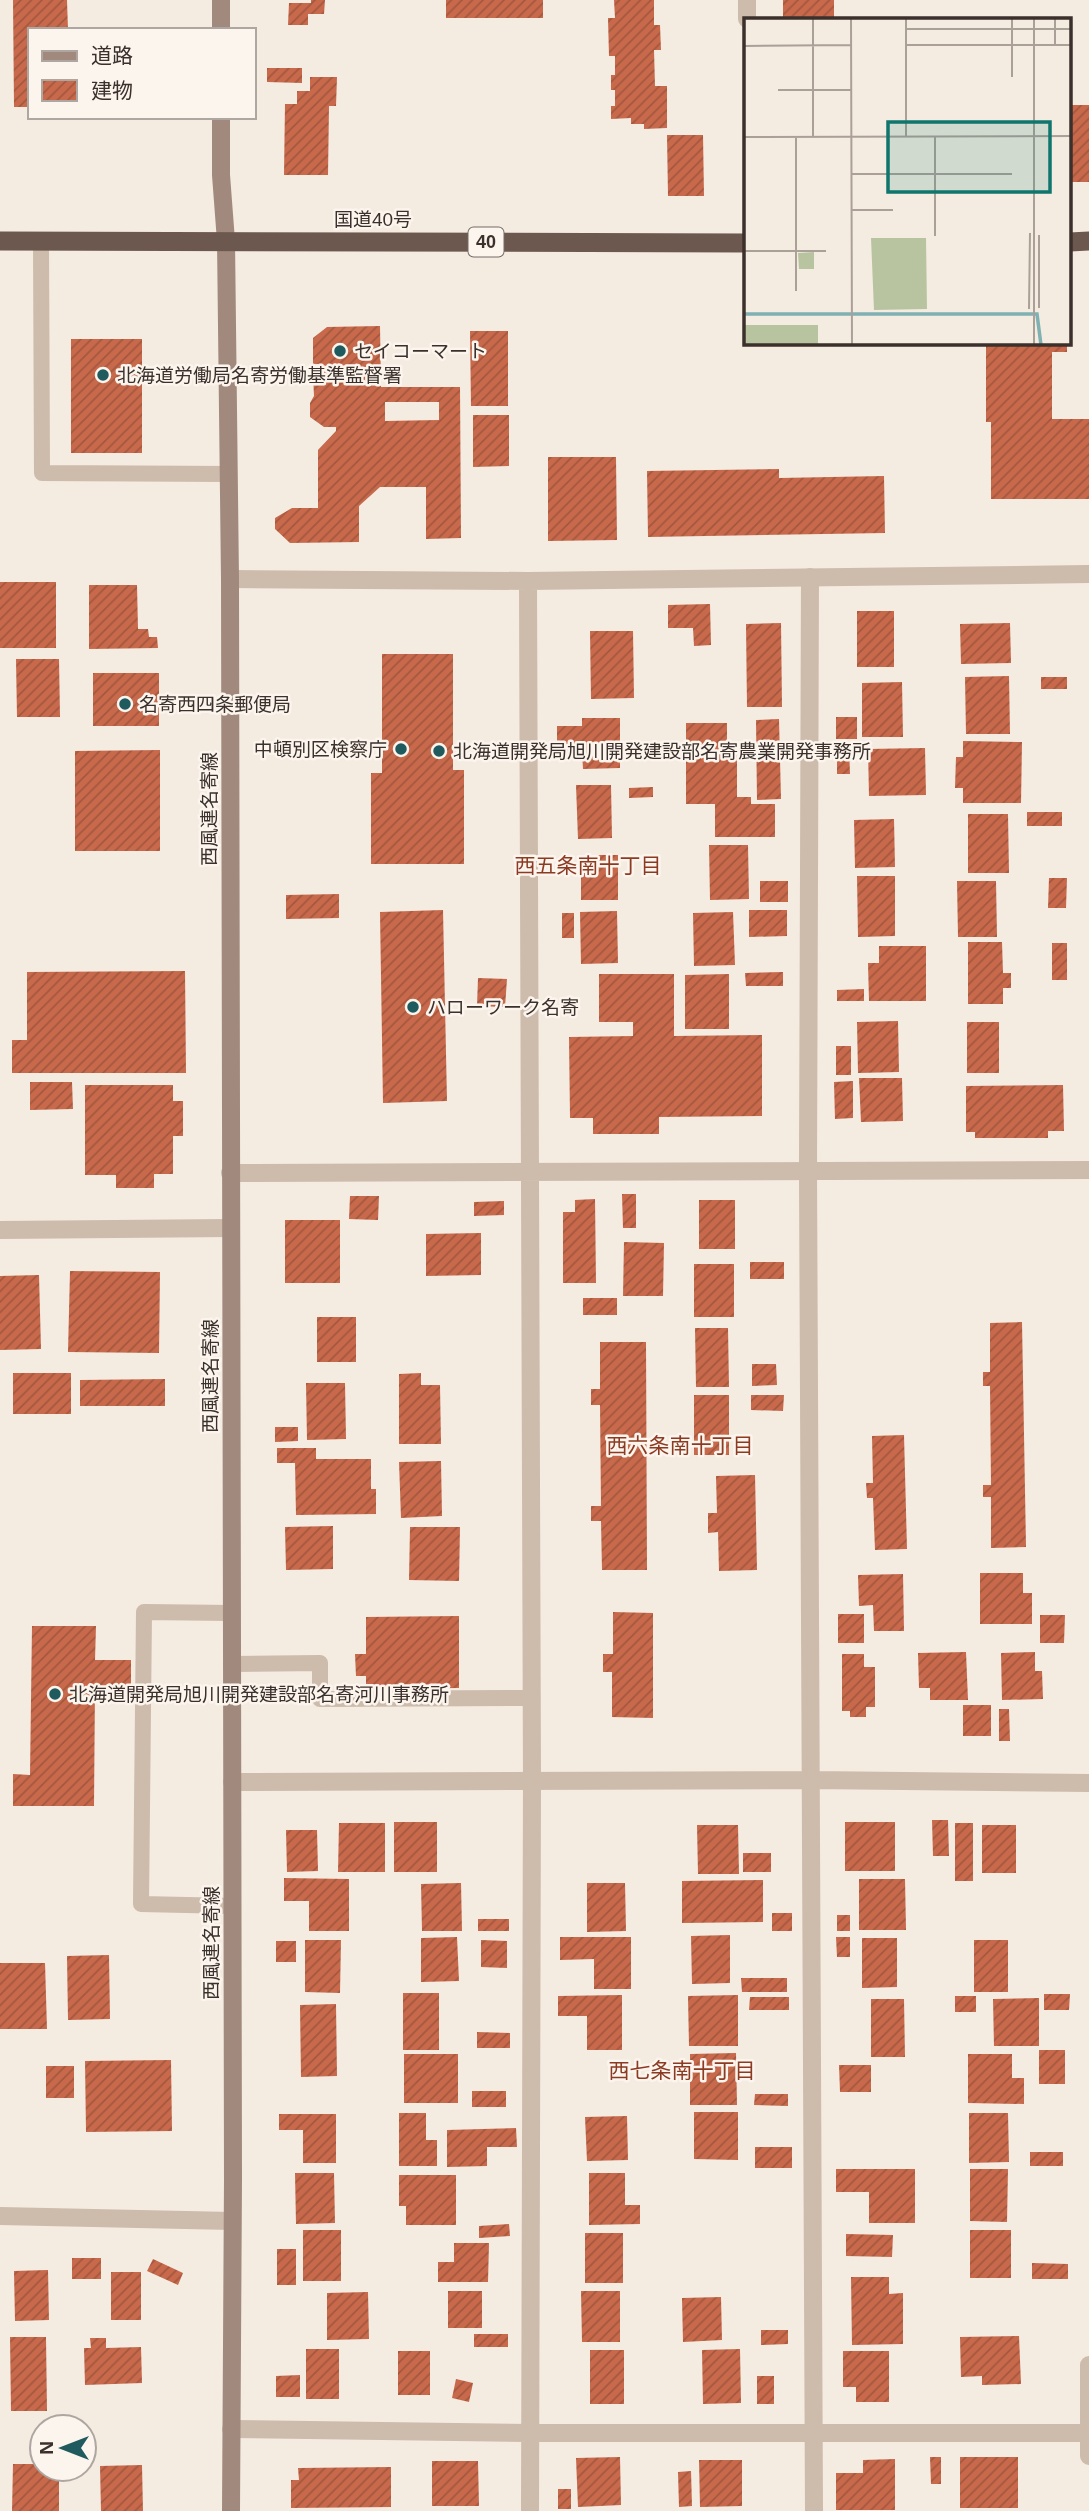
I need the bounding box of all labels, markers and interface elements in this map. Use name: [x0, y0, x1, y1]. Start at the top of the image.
inset map: [744, 18, 1072, 345]
legend: [28, 28, 256, 119]
text: 道路: [91, 44, 133, 67]
text: 建物: [91, 79, 133, 102]
street label: 国道40号: [334, 209, 412, 230]
road number: 40: [468, 228, 504, 256]
place label: セイコーマート: [354, 341, 487, 362]
marker: セイコーマート: [332, 343, 348, 359]
place label: 北海道労働局名寄労働基準監督署: [117, 365, 402, 386]
marker: 北海道労働局名寄労働基準監督署: [95, 367, 111, 383]
place label: 名寄西四条郵便局: [139, 694, 291, 715]
marker: 名寄西四条郵便局: [117, 696, 133, 712]
place label: 中頓別区検察庁: [254, 739, 387, 760]
marker: 中頓別区検察庁: [393, 741, 409, 757]
place label: 北海道開発局旭川開発建設部名寄農業開発事務所: [453, 741, 871, 762]
marker: 北海道開発局旭川開発建設部名寄農業開発事務所: [431, 743, 447, 759]
street label: 西風連名寄線: [199, 752, 220, 866]
district label: 西五条南十丁目: [515, 854, 662, 877]
place label: ハローワーク名寄: [427, 997, 579, 1018]
marker: ハローワーク名寄: [405, 999, 421, 1015]
street label: 西風連名寄線: [200, 1319, 221, 1433]
district label: 西六条南十丁目: [607, 1434, 754, 1457]
place label: 北海道開発局旭川開発建設部名寄河川事務所: [69, 1684, 449, 1705]
marker: 北海道開発局旭川開発建設部名寄河川事務所: [47, 1686, 63, 1702]
street label: 西風連名寄線: [201, 1886, 222, 2000]
district label: 西七条南十丁目: [609, 2059, 756, 2082]
north arrow: [28, 2413, 98, 2483]
text: N: [36, 2441, 57, 2455]

